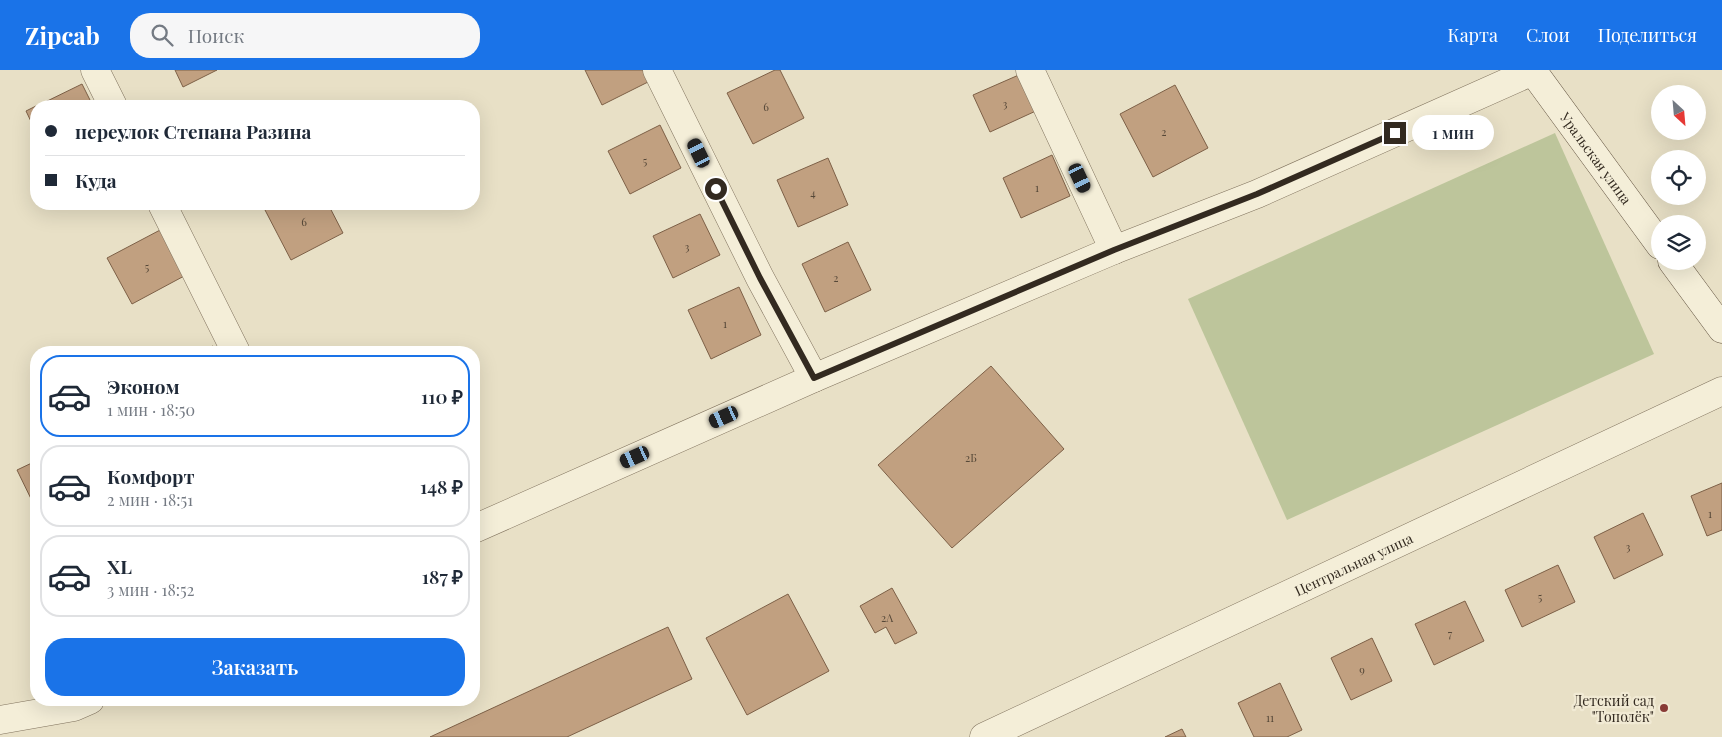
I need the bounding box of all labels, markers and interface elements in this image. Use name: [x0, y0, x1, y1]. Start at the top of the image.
search box: [130, 13, 480, 58]
text: Zipcab: [25, 19, 100, 51]
icon: search: [148, 21, 176, 49]
text: Поиск: [188, 22, 244, 48]
text: Карта: [1447, 23, 1498, 47]
text: Слои: [1526, 23, 1570, 47]
text: Поделиться: [1598, 23, 1697, 47]
north arrow: [1651, 85, 1706, 140]
map controls: [1651, 85, 1706, 270]
house number: 3: [1003, 96, 1008, 111]
house number: 6: [763, 99, 769, 114]
street label: Уральская улица: [1556, 107, 1636, 208]
callout: 1 мин: [1412, 116, 1495, 150]
text: переулок Степана Разина: [75, 118, 311, 144]
route end: [1384, 122, 1406, 144]
text: 1 мин: [1432, 122, 1474, 143]
house number: 2: [1161, 124, 1167, 139]
car: [685, 136, 712, 170]
button: locate: [1651, 150, 1706, 205]
house number: 5: [643, 153, 648, 168]
car: [1066, 161, 1093, 195]
text: Куда: [75, 167, 117, 193]
route start: [705, 178, 727, 200]
house number: 1: [1035, 180, 1039, 195]
house number: 4: [810, 185, 816, 200]
house number: 6: [301, 214, 307, 229]
button: layers: [1651, 215, 1706, 270]
house number: 3: [685, 239, 690, 254]
house number: 5: [145, 259, 150, 274]
house number: 2: [833, 270, 839, 285]
house number: 1: [723, 316, 727, 331]
text: Эконом: [107, 373, 180, 399]
icon: car: [47, 374, 92, 419]
text: 110 ₽: [421, 383, 463, 409]
text: 1 мин · 18:50: [107, 399, 195, 420]
car: [707, 404, 740, 430]
car: [618, 444, 651, 470]
house number: 2Б: [965, 450, 977, 465]
text: Комфорт: [107, 463, 195, 489]
icon: car: [47, 464, 92, 509]
text: 148 ₽: [420, 473, 463, 499]
text: 2 мин · 18:51: [107, 489, 193, 510]
house number: 1: [1708, 506, 1712, 521]
street label: Центральная улица: [1291, 528, 1416, 600]
house number: 3: [1626, 539, 1631, 554]
text: XL: [107, 553, 132, 579]
icon: car: [47, 554, 92, 599]
text: 187 ₽: [422, 563, 463, 589]
text: 3 мин · 18:52: [107, 579, 194, 600]
house number: 5: [1538, 589, 1543, 604]
house number: 2А: [881, 610, 893, 625]
house number: 7: [1448, 626, 1453, 641]
button: Заказать: [45, 638, 465, 696]
house number: 9: [1359, 662, 1365, 677]
place label: Детский сад "Тополёк": [1574, 691, 1655, 726]
marker: Детский сад "Тополёк": [1658, 702, 1670, 714]
house number: 11: [1266, 710, 1274, 725]

